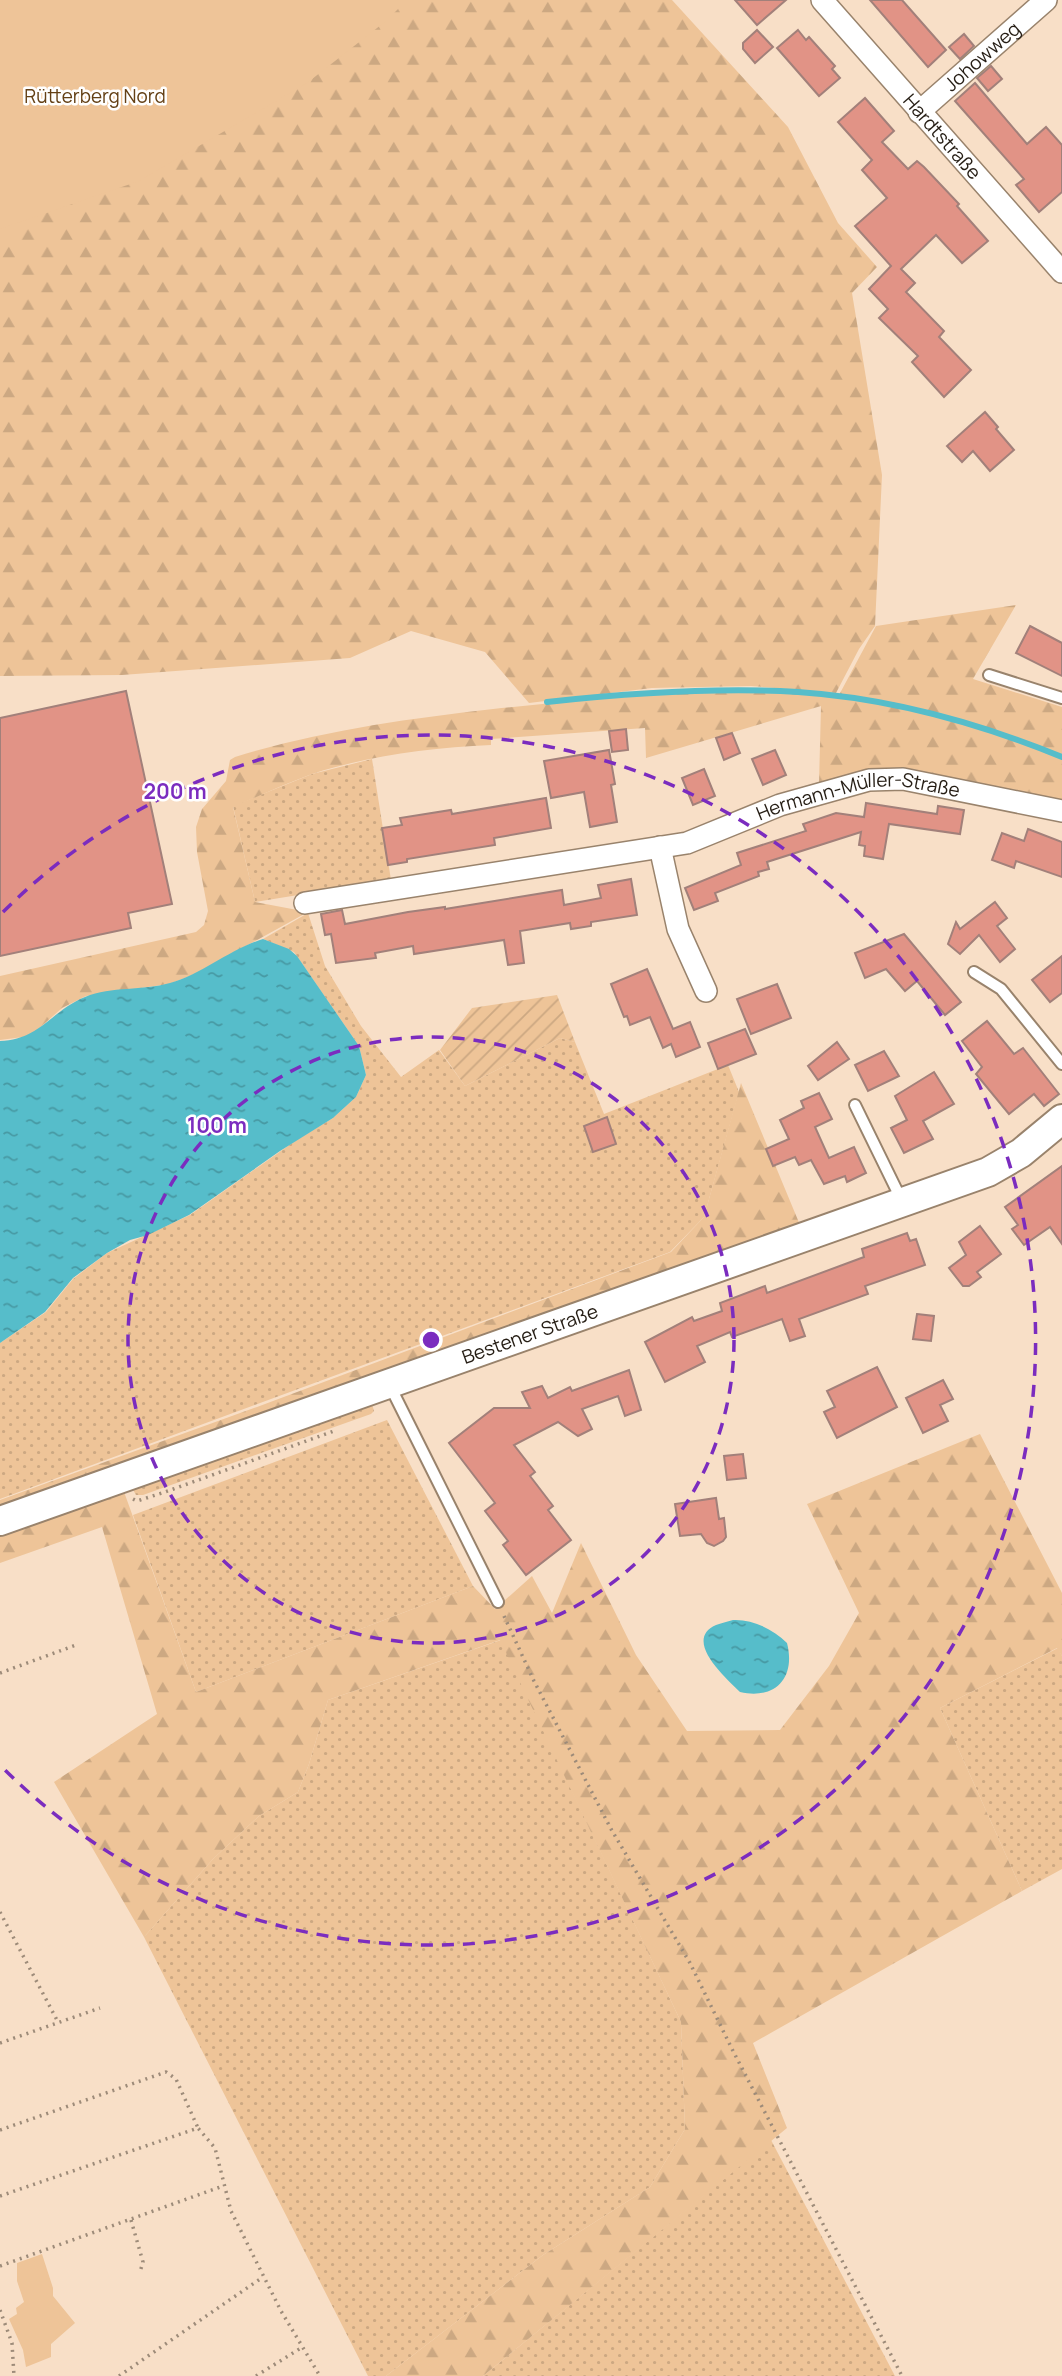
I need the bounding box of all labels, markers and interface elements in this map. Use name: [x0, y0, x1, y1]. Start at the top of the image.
street label: Johowweg: [938, 16, 1026, 97]
park label: Rütterberg Nord: [24, 83, 166, 109]
street label: Hardtstraße: [898, 88, 987, 185]
street label: Hermann-Müller-Straße: [752, 766, 962, 826]
text: 200 m: [143, 777, 207, 805]
text: 100 m: [187, 1111, 247, 1139]
street label: Bestener Straße: [458, 1298, 602, 1370]
centre of rings: [419, 1328, 443, 1352]

